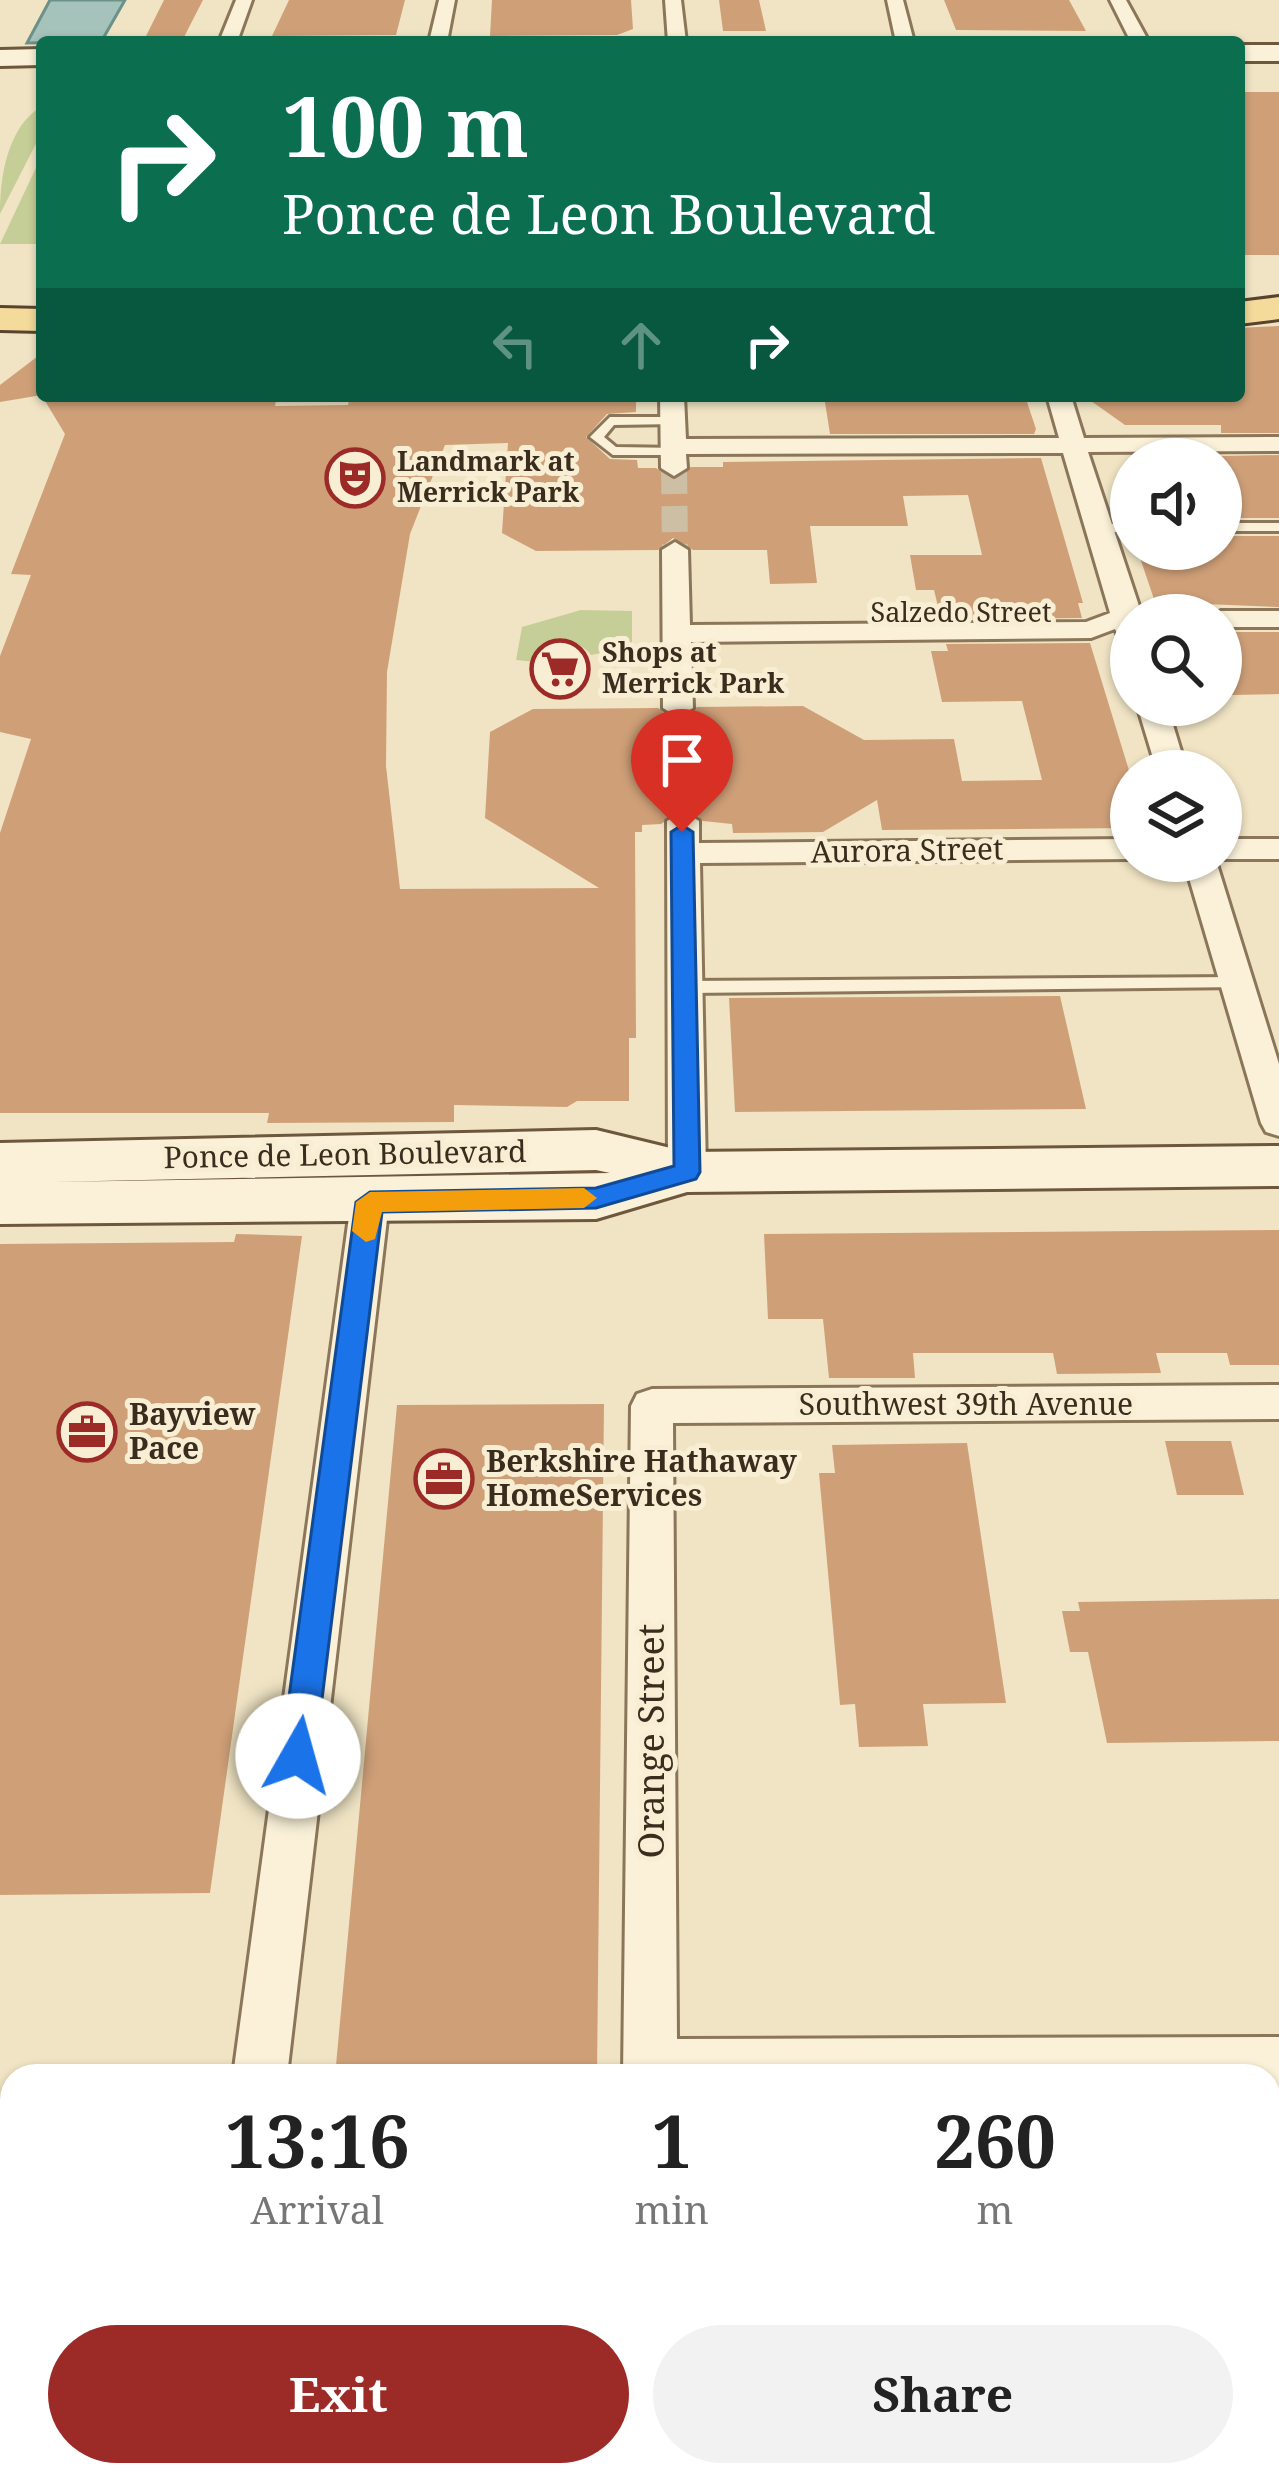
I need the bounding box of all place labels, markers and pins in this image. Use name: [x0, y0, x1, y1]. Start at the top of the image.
place label: Landmark at Merrick Park: [397, 442, 580, 510]
theatre icon: Landmark at Merrick Park: [324, 447, 386, 509]
place label: Shops at Merrick Park: [602, 633, 785, 701]
supermarket icon: Shops at Merrick Park: [529, 638, 591, 700]
pin: [631, 709, 733, 832]
place label: Bayview Pace: [129, 1393, 256, 1468]
office icon: Bayview Pace: [56, 1401, 118, 1463]
place label: Berkshire Hathaway HomeServices: [486, 1440, 798, 1515]
office icon: Berkshire Hathaway HomeServices: [413, 1448, 475, 1510]

